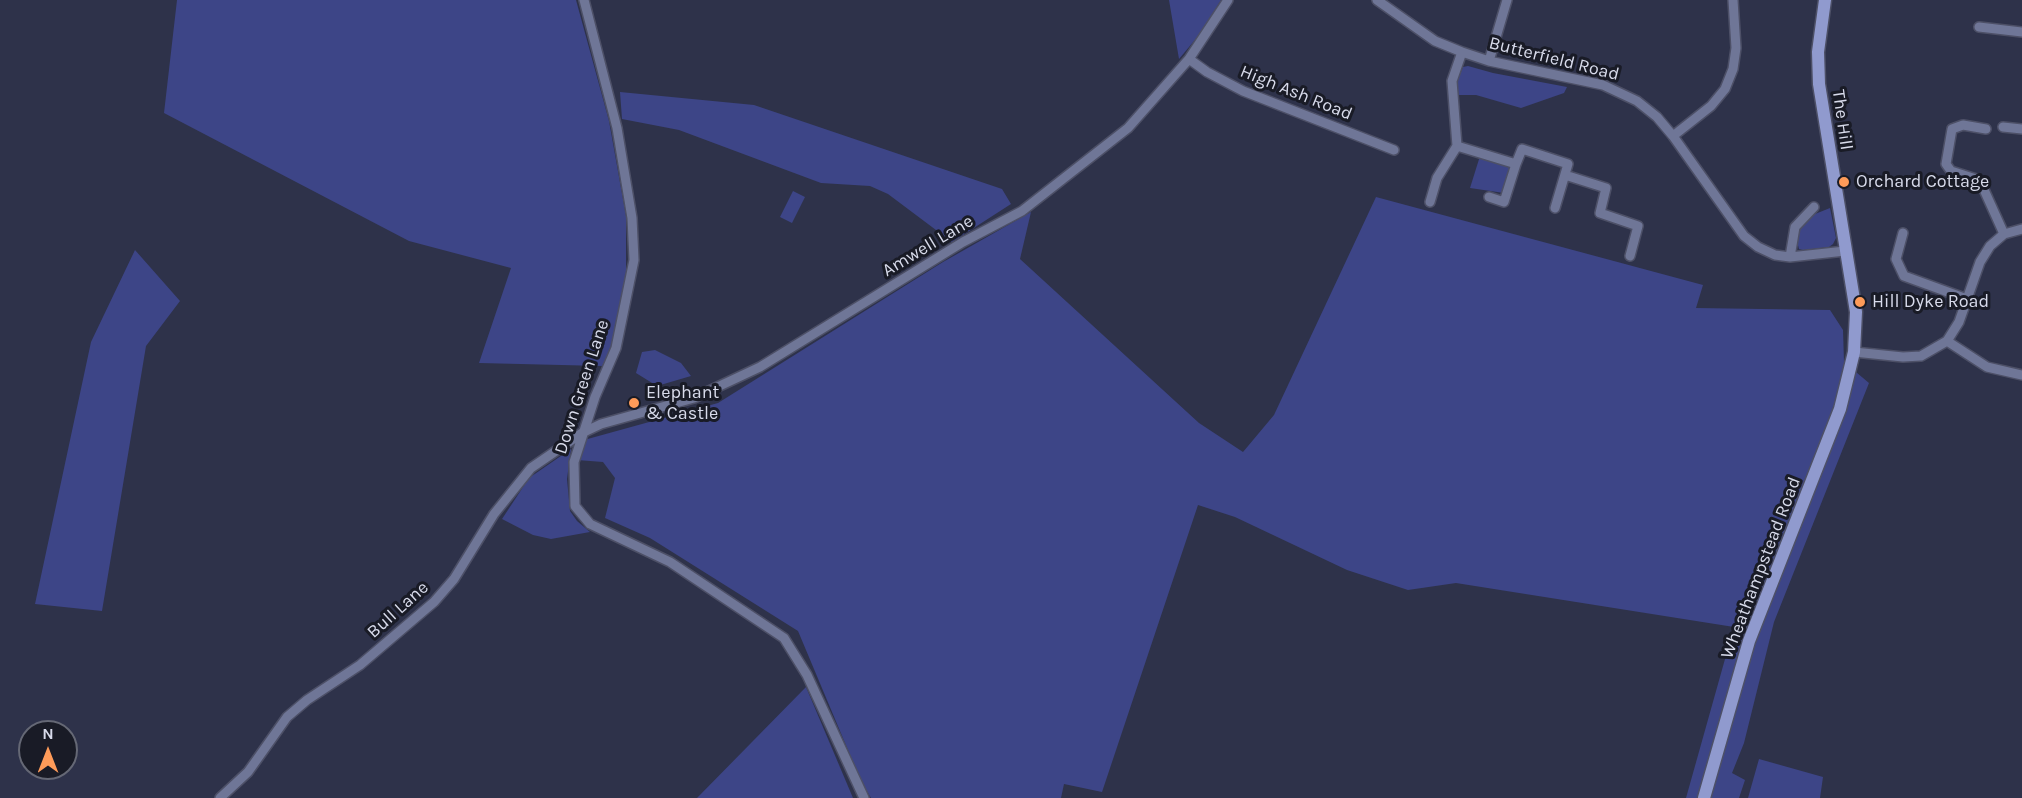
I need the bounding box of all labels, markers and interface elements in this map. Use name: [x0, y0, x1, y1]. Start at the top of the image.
street label: Butterfield Road: [1487, 32, 1621, 86]
street label: High Ash Road: [1237, 61, 1355, 125]
street label: The Hill: [1827, 88, 1857, 152]
place label: Orchard Cottage: [1856, 171, 1989, 193]
marker: Orchard Cottage: [1837, 175, 1851, 189]
street label: Amwell Lane: [879, 210, 977, 282]
place label: Hill Dyke Road: [1872, 291, 1989, 313]
marker: Hill Dyke Road: [1853, 295, 1867, 309]
street label: Down Green Lane: [550, 317, 614, 457]
place label: Elephant & Castle: [646, 382, 719, 424]
marker: Elephant & Castle: [627, 396, 641, 410]
street label: Wheathampstead Road: [1716, 474, 1806, 662]
street label: Bull Lane: [363, 577, 433, 643]
north arrow: [18, 720, 78, 780]
text: N: [42, 724, 54, 743]

